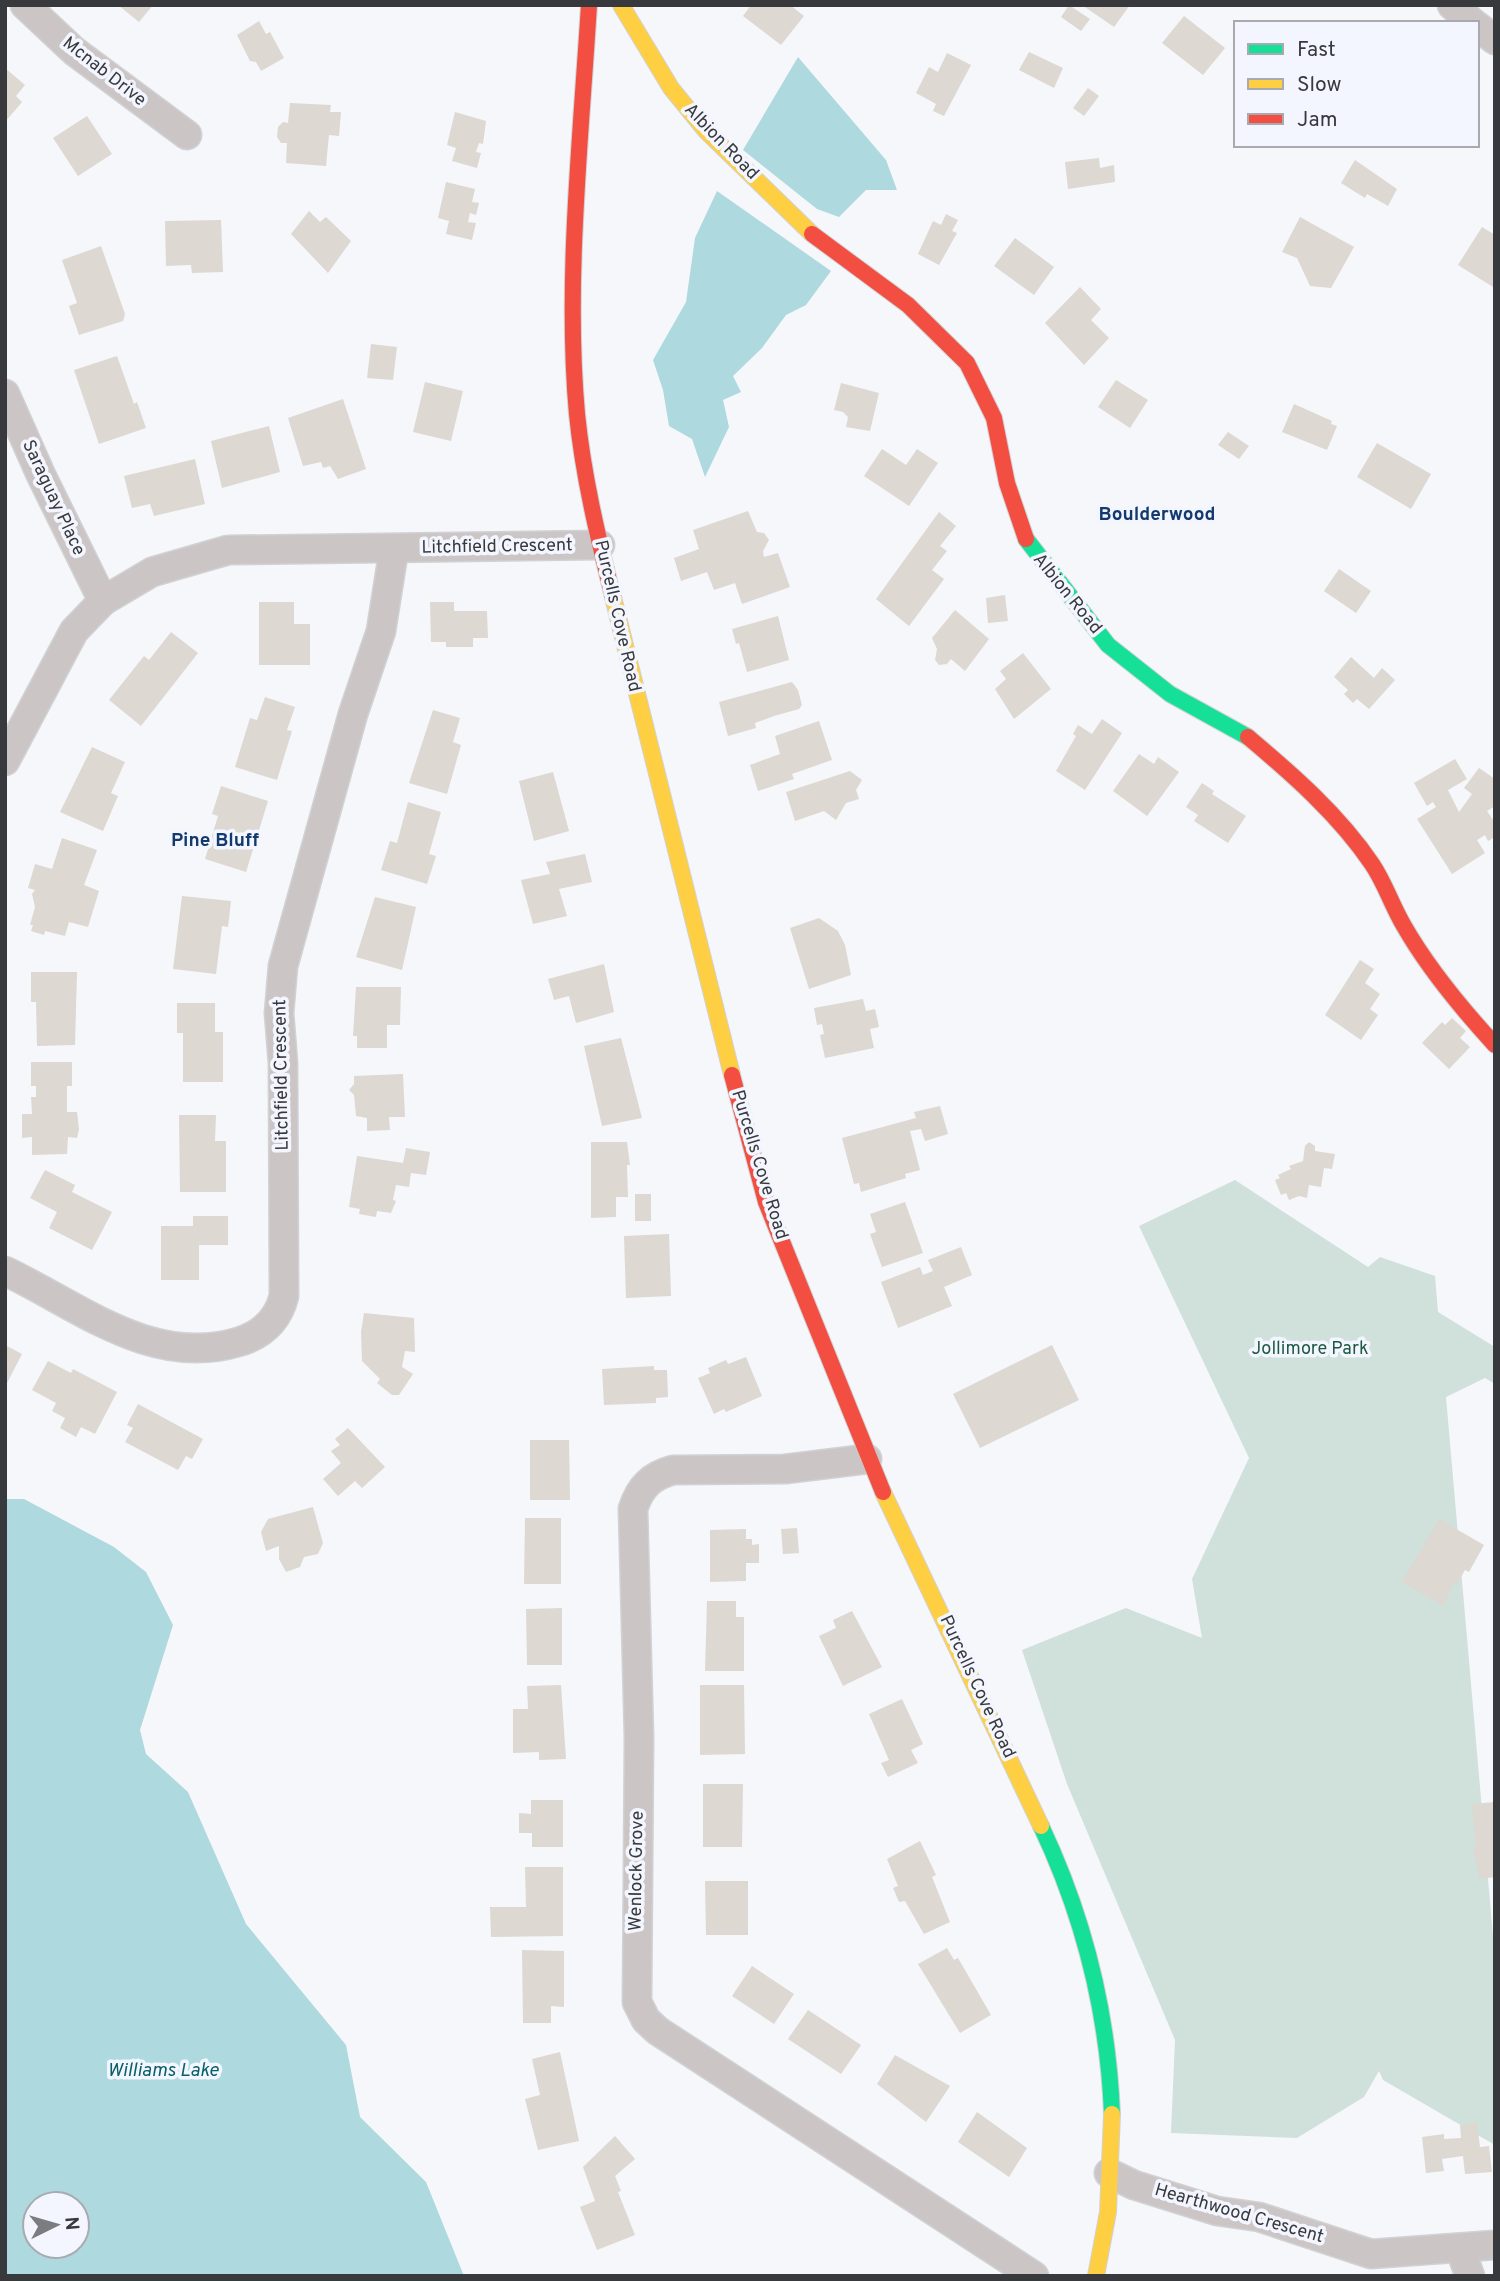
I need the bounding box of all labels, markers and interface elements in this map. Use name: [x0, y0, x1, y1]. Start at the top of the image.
legend: [1234, 21, 1479, 147]
street label: Mcnab Drive: [57, 32, 151, 112]
text: Fast: [1297, 37, 1336, 64]
text: Slow: [1297, 72, 1342, 99]
street label: Albion Road: [679, 99, 763, 185]
text: Jam: [1297, 107, 1338, 134]
street label: Saraguay Place: [16, 436, 90, 560]
district label: Boulderwood: [1098, 503, 1216, 527]
street label: Litchfield Crescent: [421, 534, 573, 560]
street label: Purcells Cove Road: [588, 538, 646, 694]
street label: Albion Road: [1027, 549, 1107, 639]
district label: Pine Bluff: [171, 829, 259, 853]
street label: Litchfield Crescent: [269, 999, 295, 1151]
street label: Purcells Cove Road: [725, 1087, 793, 1243]
park label: Jollimore Park: [1252, 1338, 1368, 1361]
street label: Purcells Cove Road: [934, 1612, 1020, 1762]
street label: Wenlock Grove: [624, 1811, 650, 1931]
water label: Williams Lake: [107, 2059, 219, 2083]
street label: Hearthwood Crescent: [1152, 2179, 1326, 2249]
north arrow: [21, 2190, 91, 2260]
text: N: [58, 2216, 83, 2232]

